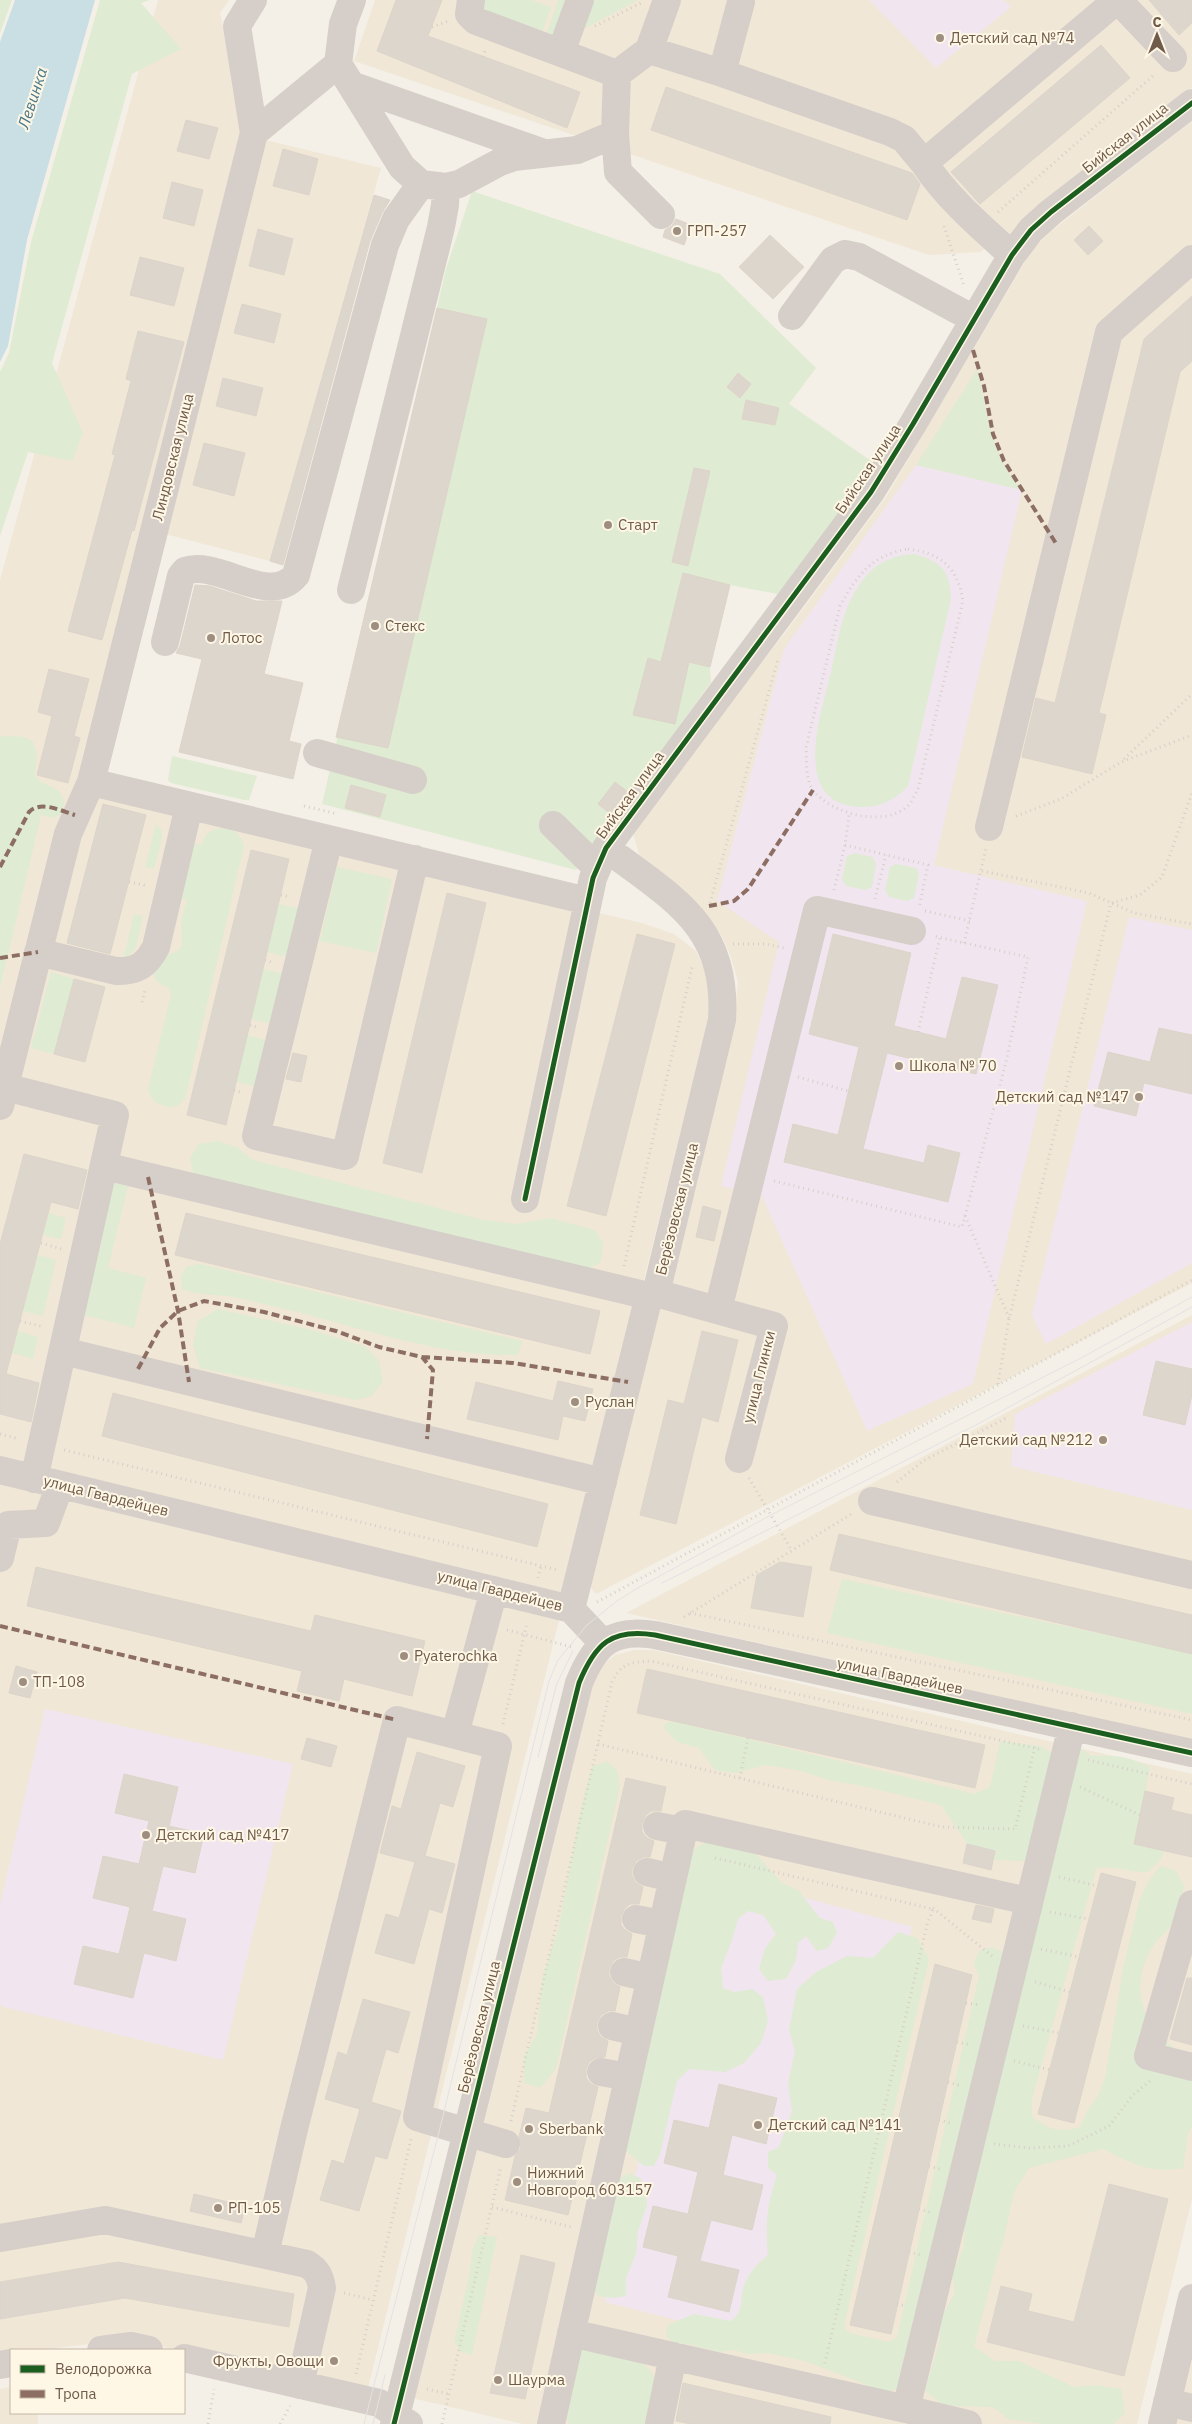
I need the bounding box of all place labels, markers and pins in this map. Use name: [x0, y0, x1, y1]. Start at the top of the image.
place label: Детский сад №74: [950, 28, 1075, 47]
marker: Детский сад №74: [934, 32, 946, 44]
place label: ГРП-257: [687, 221, 747, 240]
marker: ГРП-257: [671, 225, 683, 237]
place label: Старт: [618, 515, 658, 534]
marker: Старт: [602, 519, 614, 531]
place label: Стекс: [385, 616, 425, 635]
marker: Стекс: [369, 620, 381, 632]
place label: Лотос: [221, 628, 263, 647]
marker: Лотос: [205, 632, 217, 644]
place label: Школа № 70: [909, 1056, 997, 1075]
marker: Школа № 70: [893, 1060, 905, 1072]
place label: Детский сад №147: [995, 1087, 1129, 1106]
marker: Детский сад №147: [1133, 1091, 1145, 1103]
place label: Руслан: [585, 1392, 634, 1411]
marker: Руслан: [569, 1396, 581, 1408]
place label: Детский сад №212: [959, 1430, 1093, 1449]
marker: Детский сад №212: [1097, 1434, 1109, 1446]
place label: Pyaterochka: [414, 1646, 498, 1665]
marker: Pyaterochka: [398, 1650, 410, 1662]
place label: ТП-108: [33, 1672, 85, 1691]
marker: ТП-108: [17, 1676, 29, 1688]
place label: Детский сад №417: [156, 1825, 290, 1844]
marker: Детский сад №417: [140, 1829, 152, 1841]
place label: Детский сад №141: [768, 2115, 902, 2134]
place label: Sberbank: [539, 2119, 603, 2138]
marker: Детский сад №141: [752, 2119, 764, 2131]
marker: Sberbank: [523, 2123, 535, 2135]
place label: Нижний Новгород 603157: [527, 2163, 653, 2199]
marker: Нижний Новгород 603157: [511, 2176, 523, 2188]
place label: РП-105: [228, 2198, 280, 2217]
marker: РП-105: [212, 2202, 224, 2214]
place label: Фрукты, Овощи: [213, 2351, 324, 2370]
marker: Фрукты, Овощи: [328, 2355, 340, 2367]
place label: Шаурма: [508, 2370, 565, 2389]
marker: Шаурма: [492, 2374, 504, 2386]

